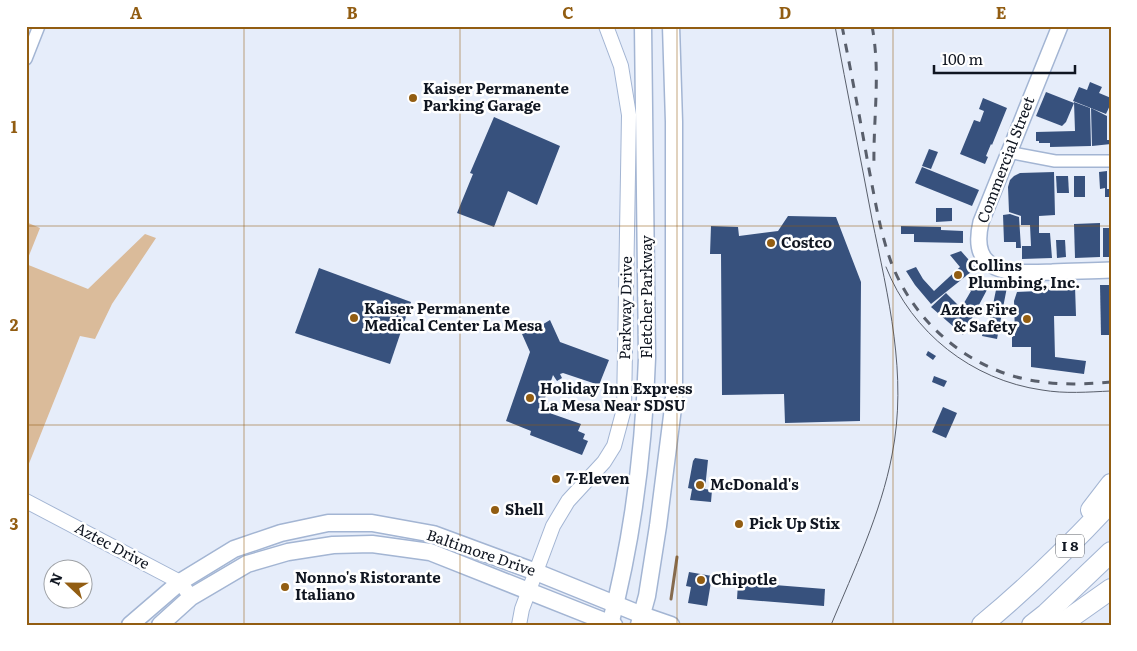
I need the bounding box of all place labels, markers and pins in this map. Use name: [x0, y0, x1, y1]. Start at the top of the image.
place label: Kaiser Permanente Parking Garage: [423, 76, 569, 116]
marker: Kaiser Permanente Parking Garage: [407, 92, 419, 104]
place label: Costco: [781, 230, 832, 253]
marker: Costco: [765, 237, 777, 249]
place label: Collins Plumbing, Inc.: [968, 253, 1080, 293]
marker: Collins Plumbing, Inc.: [952, 269, 964, 281]
place label: Kaiser Permanente Medical Center La Mesa: [364, 296, 543, 336]
place label: Aztec Fire & Safety: [940, 297, 1018, 337]
marker: Kaiser Permanente Medical Center La Mesa: [348, 312, 360, 324]
marker: Aztec Fire & Safety: [1021, 313, 1033, 325]
place label: Holiday Inn Express La Mesa Near SDSU: [540, 376, 693, 416]
marker: Holiday Inn Express La Mesa Near SDSU: [524, 392, 536, 404]
place label: 7-Eleven: [566, 466, 630, 489]
place label: McDonald's: [710, 472, 799, 495]
marker: 7-Eleven: [550, 473, 562, 485]
marker: McDonald's: [694, 479, 706, 491]
place label: Shell: [505, 497, 544, 520]
marker: Shell: [489, 504, 501, 516]
place label: Pick Up Stix: [749, 511, 840, 534]
marker: Pick Up Stix: [733, 518, 745, 530]
place label: Nonno's Ristorante Italiano: [295, 565, 441, 605]
place label: Chipotle: [711, 567, 777, 590]
marker: Chipotle: [695, 574, 707, 586]
marker: Nonno's Ristorante Italiano: [279, 581, 291, 593]

